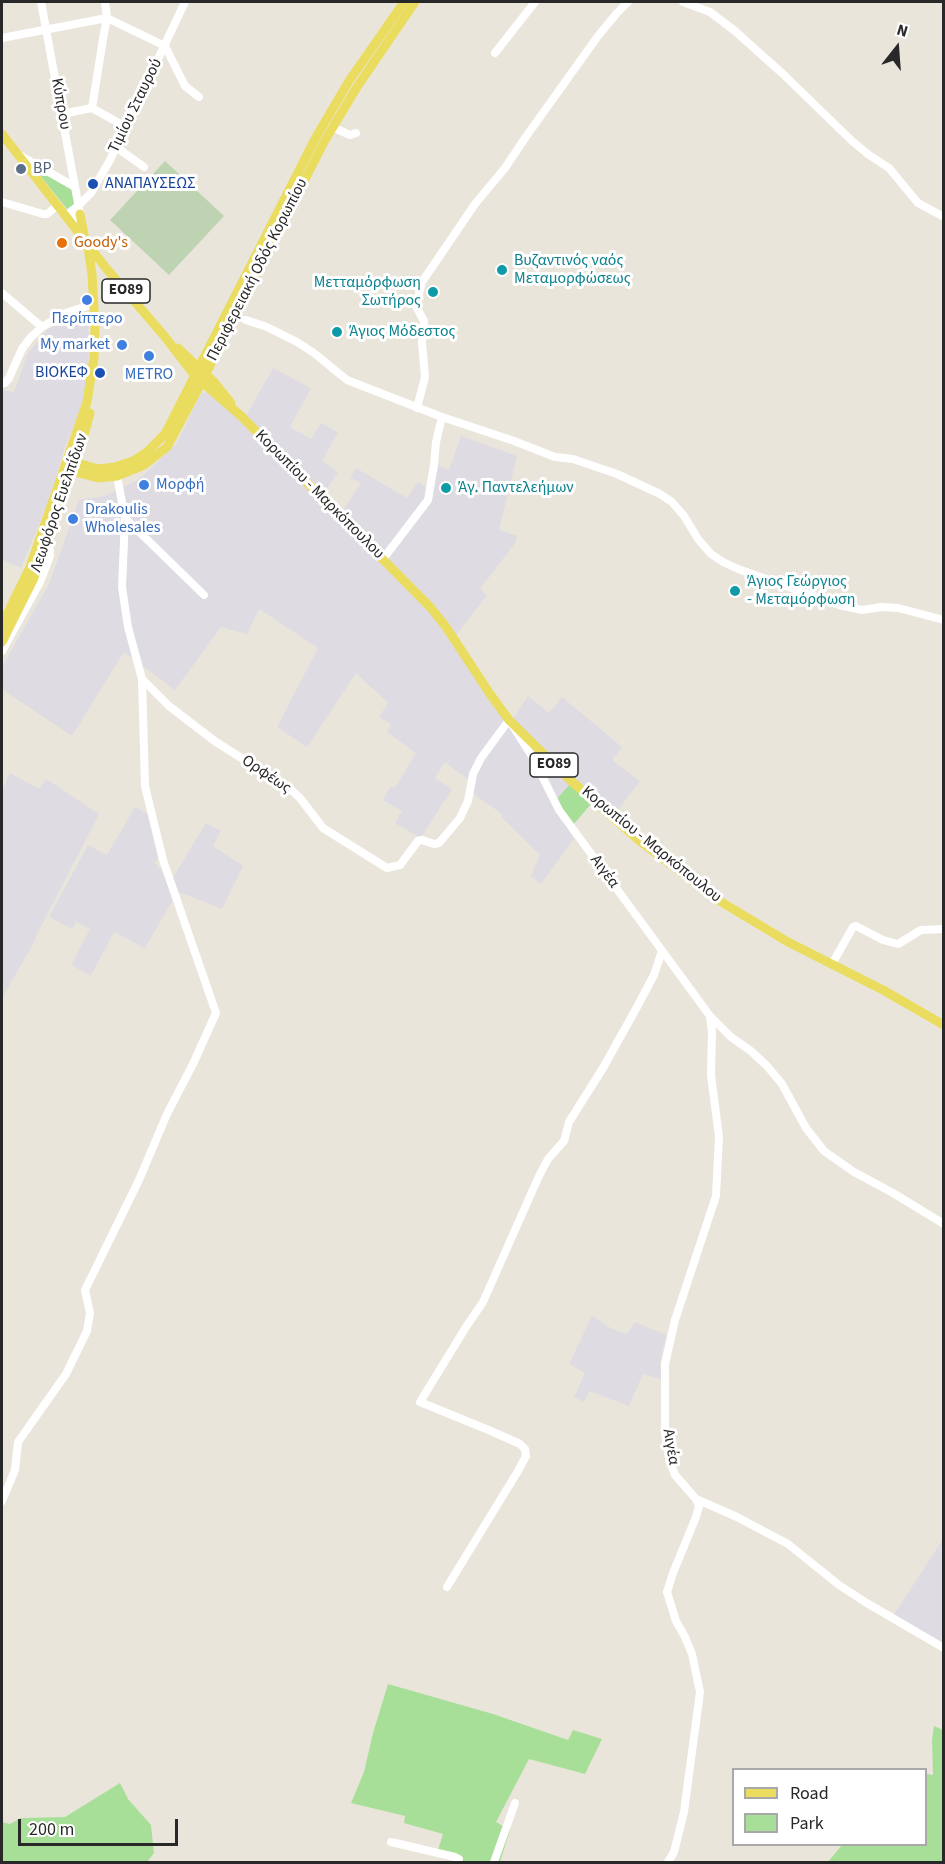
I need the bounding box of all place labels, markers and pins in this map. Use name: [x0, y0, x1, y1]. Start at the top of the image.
place label: BP: [33, 159, 51, 179]
marker: BP: [14, 162, 28, 176]
place label: ΑΝΑΠΑΥΣΕΩΣ: [105, 174, 196, 194]
marker: ΑΝΑΠΑΥΣΕΩΣ: [86, 177, 100, 191]
place label: Goody's: [74, 233, 128, 253]
marker: Goody's: [55, 236, 69, 250]
place label: Βυζαντινός ναός Μεταμορφώσεως: [514, 251, 631, 289]
marker: Βυζαντινός ναός Μεταμορφώσεως: [495, 263, 509, 277]
place label: Μετταμόρφωση Σωτήρος: [314, 273, 421, 311]
marker: Μετταμόρφωση Σωτήρος: [426, 285, 440, 299]
marker: Περίπτερο: [80, 293, 94, 307]
place label: Περίπτερο: [51, 309, 123, 329]
place label: Άγιος Μόδεστος: [349, 322, 455, 342]
marker: Άγιος Μόδεστος: [330, 325, 344, 339]
place label: My market: [40, 335, 110, 355]
marker: My market: [115, 338, 129, 352]
marker: METRO: [142, 349, 156, 363]
place label: ΒΙΟΚΕΦ: [35, 363, 88, 383]
place label: METRO: [125, 365, 173, 385]
marker: ΒΙΟΚΕΦ: [93, 366, 107, 380]
place label: Μορφή: [156, 475, 205, 495]
marker: Μορφή: [137, 478, 151, 492]
place label: Άγ. Παντελεήμων: [458, 478, 574, 498]
marker: Άγ. Παντελεήμων: [439, 481, 453, 495]
place label: Drakoulis Wholesales: [85, 500, 160, 538]
marker: Drakoulis Wholesales: [66, 512, 80, 526]
place label: Άγιος Γεώργιος - Μεταμόρφωση: [747, 572, 855, 610]
marker: Άγιος Γεώργιος - Μεταμόρφωση: [728, 584, 742, 598]

